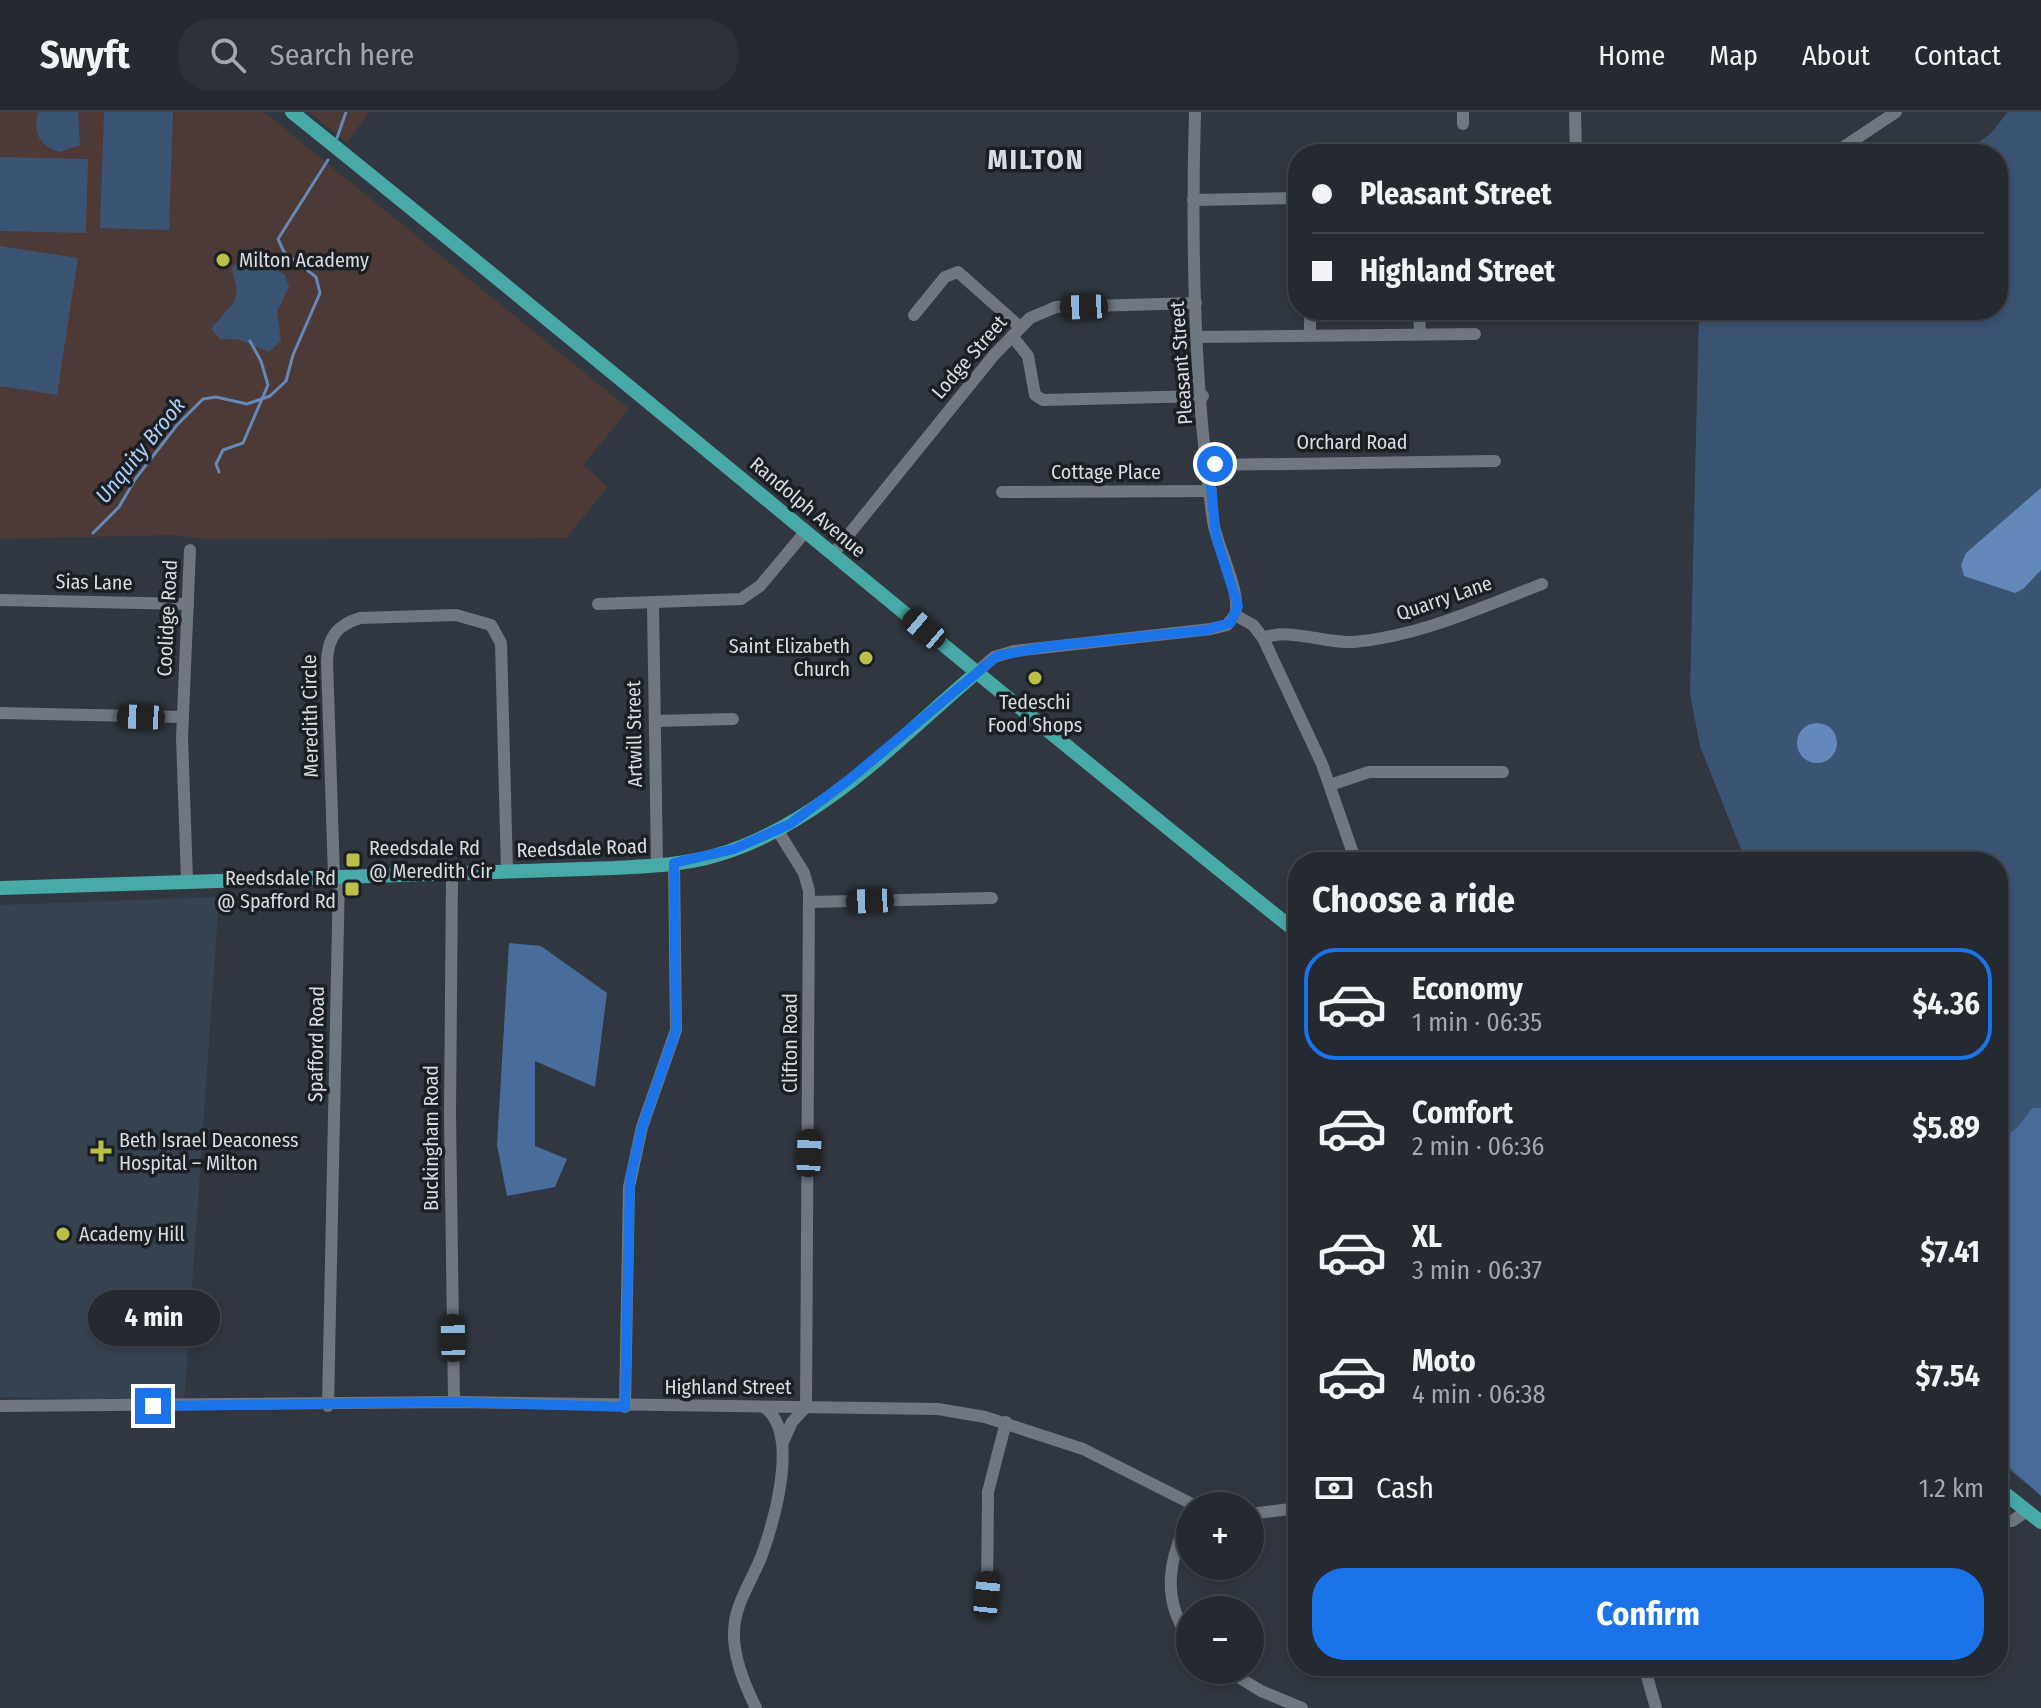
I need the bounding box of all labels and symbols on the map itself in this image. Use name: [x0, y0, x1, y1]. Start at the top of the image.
district label: MILTON: [987, 143, 1085, 176]
place label: Milton Academy: [239, 248, 369, 272]
marker: Milton Academy: [214, 251, 232, 269]
car: [1060, 294, 1108, 320]
street label: Pleasant Street: [1165, 300, 1197, 426]
street label: Lodge Street: [926, 310, 1012, 404]
water label: Unquity Brook: [90, 392, 191, 508]
street label: Orchard Road: [1296, 430, 1408, 454]
route start: [1197, 446, 1233, 482]
street label: Randolph Avenue: [745, 452, 871, 562]
street label: Cottage Place: [1051, 460, 1161, 484]
street label: Coolidge Road: [152, 559, 182, 677]
street label: Sias Lane: [55, 569, 133, 595]
street label: Quarry Lane: [1393, 570, 1495, 626]
car: [898, 604, 950, 654]
place label: Saint Elizabeth Church: [729, 634, 850, 681]
marker: Saint Elizabeth Church: [857, 649, 875, 667]
street label: Meredith Circle: [297, 654, 323, 778]
marker: Tedeschi Food Shops: [1026, 669, 1044, 687]
street label: Artwill Street: [621, 680, 647, 788]
place label: Tedeschi Food Shops: [988, 690, 1082, 737]
car: [117, 704, 165, 730]
street label: Reedsdale Road: [516, 834, 648, 862]
place label: Reedsdale Rd @ Meredith Cir: [369, 836, 492, 883]
marker: Reedsdale Rd @ Meredith Cir: [344, 851, 362, 869]
place label: Reedsdale Rd @ Spafford Rd: [217, 866, 336, 913]
marker: Reedsdale Rd @ Spafford Rd: [343, 880, 361, 898]
car: [846, 888, 894, 914]
street label: Spafford Road: [303, 986, 329, 1102]
street label: Clifton Road: [778, 993, 802, 1093]
street label: Buckingham Road: [419, 1065, 443, 1211]
place label: Beth Israel Deaconess Hospital – Milton: [119, 1128, 299, 1175]
car: [796, 1129, 822, 1177]
marker: Beth Israel Deaconess Hospital – Milton: [90, 1140, 112, 1162]
place label: Academy Hill: [79, 1222, 185, 1246]
marker: Academy Hill: [54, 1225, 72, 1243]
callout: 4 min: [87, 1290, 219, 1346]
car: [441, 1314, 465, 1362]
street label: Highland Street: [664, 1375, 792, 1399]
route end: [135, 1388, 171, 1424]
car: [973, 1570, 1001, 1620]

